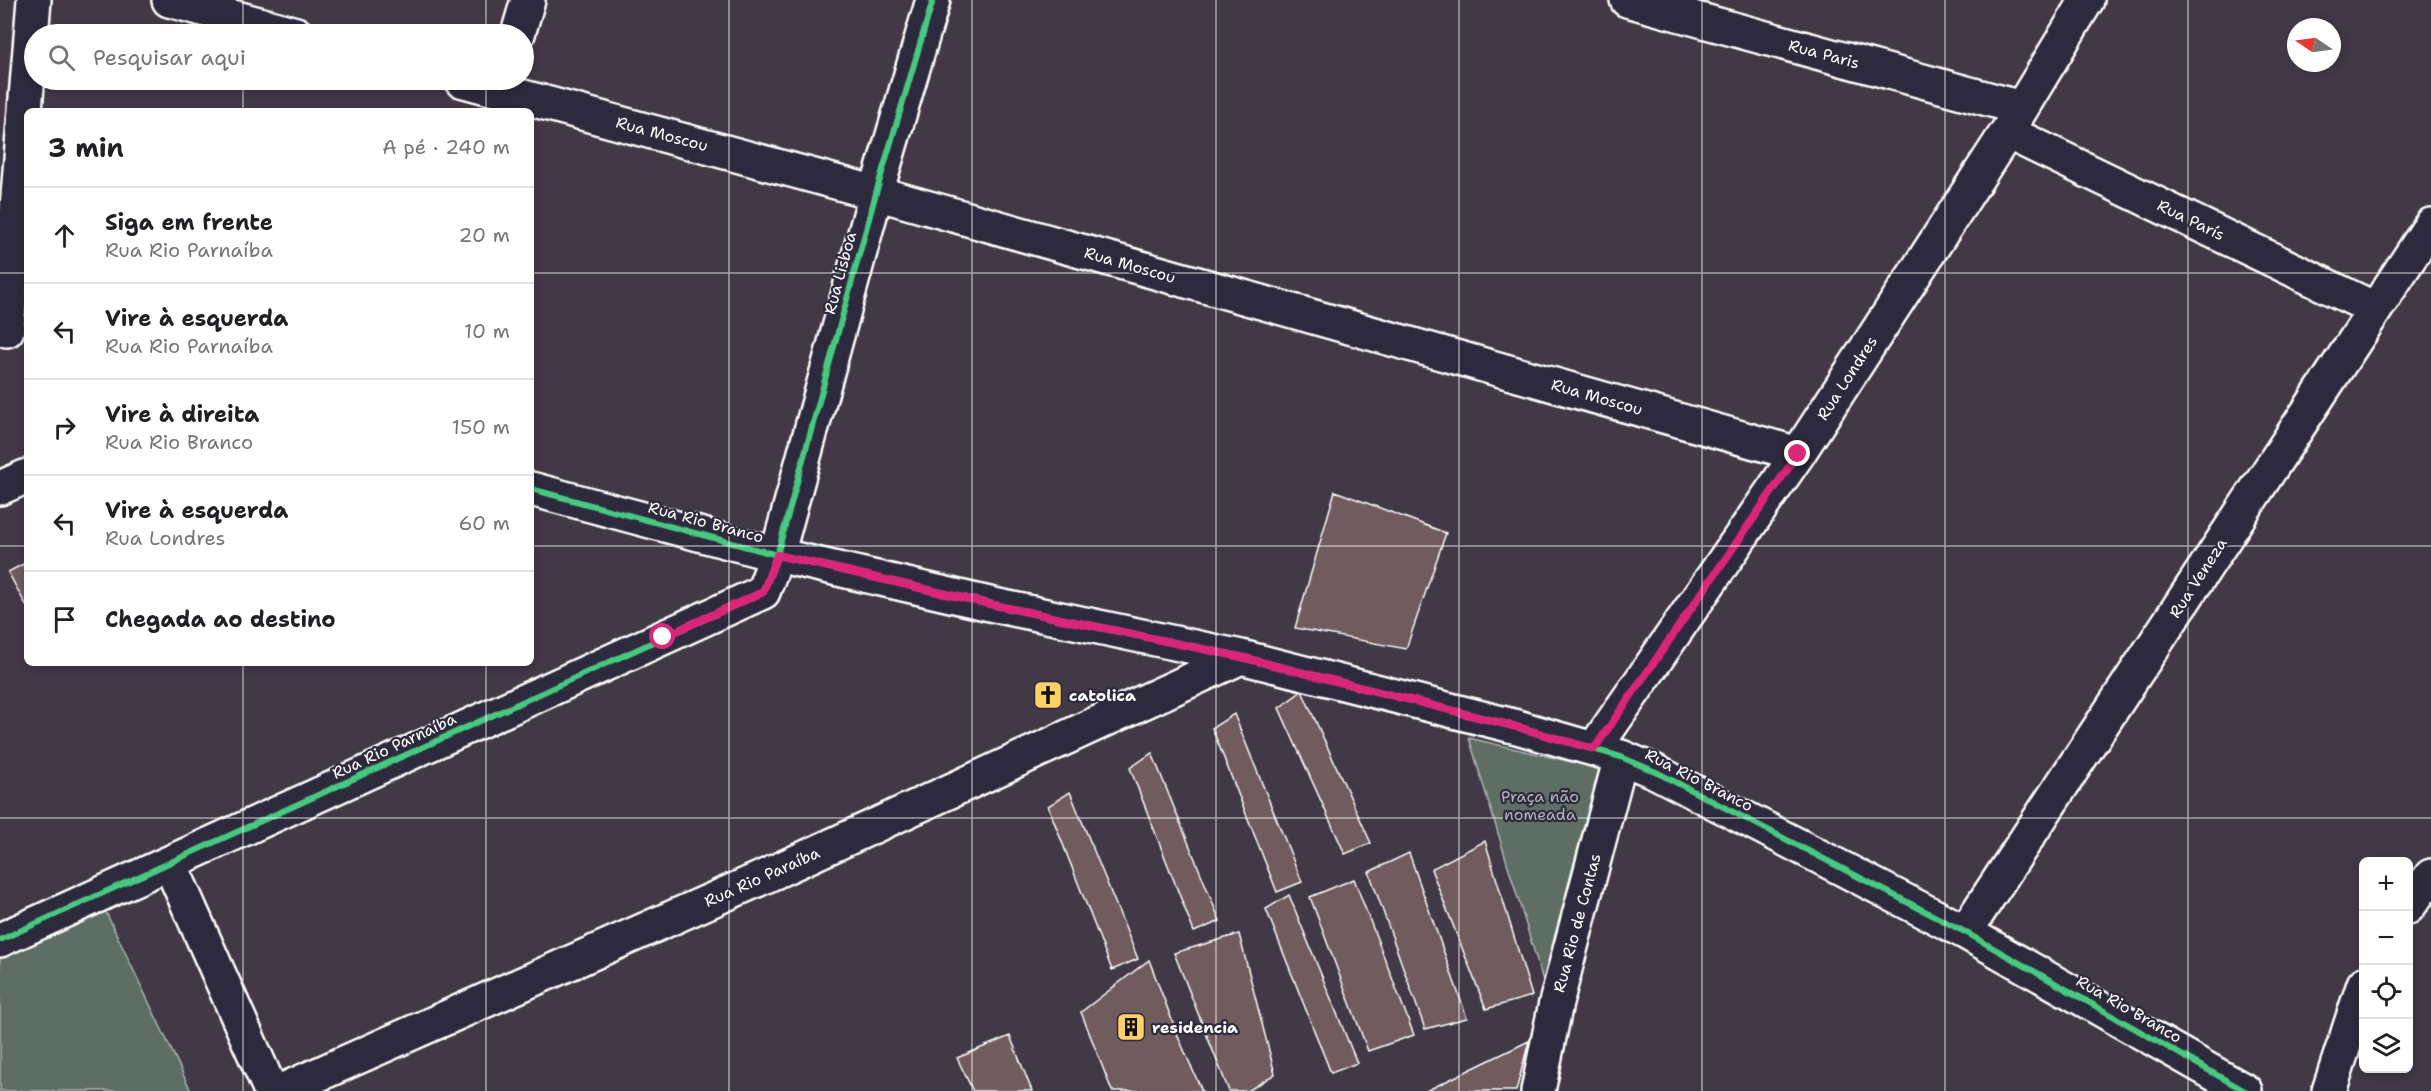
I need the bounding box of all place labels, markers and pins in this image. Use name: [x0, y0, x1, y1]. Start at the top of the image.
church icon: catolica: [1032, 679, 1064, 711]
place label: catolica: [1069, 685, 1136, 706]
building icon: residencia: [1115, 1011, 1147, 1043]
place label: residencia: [1152, 1017, 1238, 1038]

